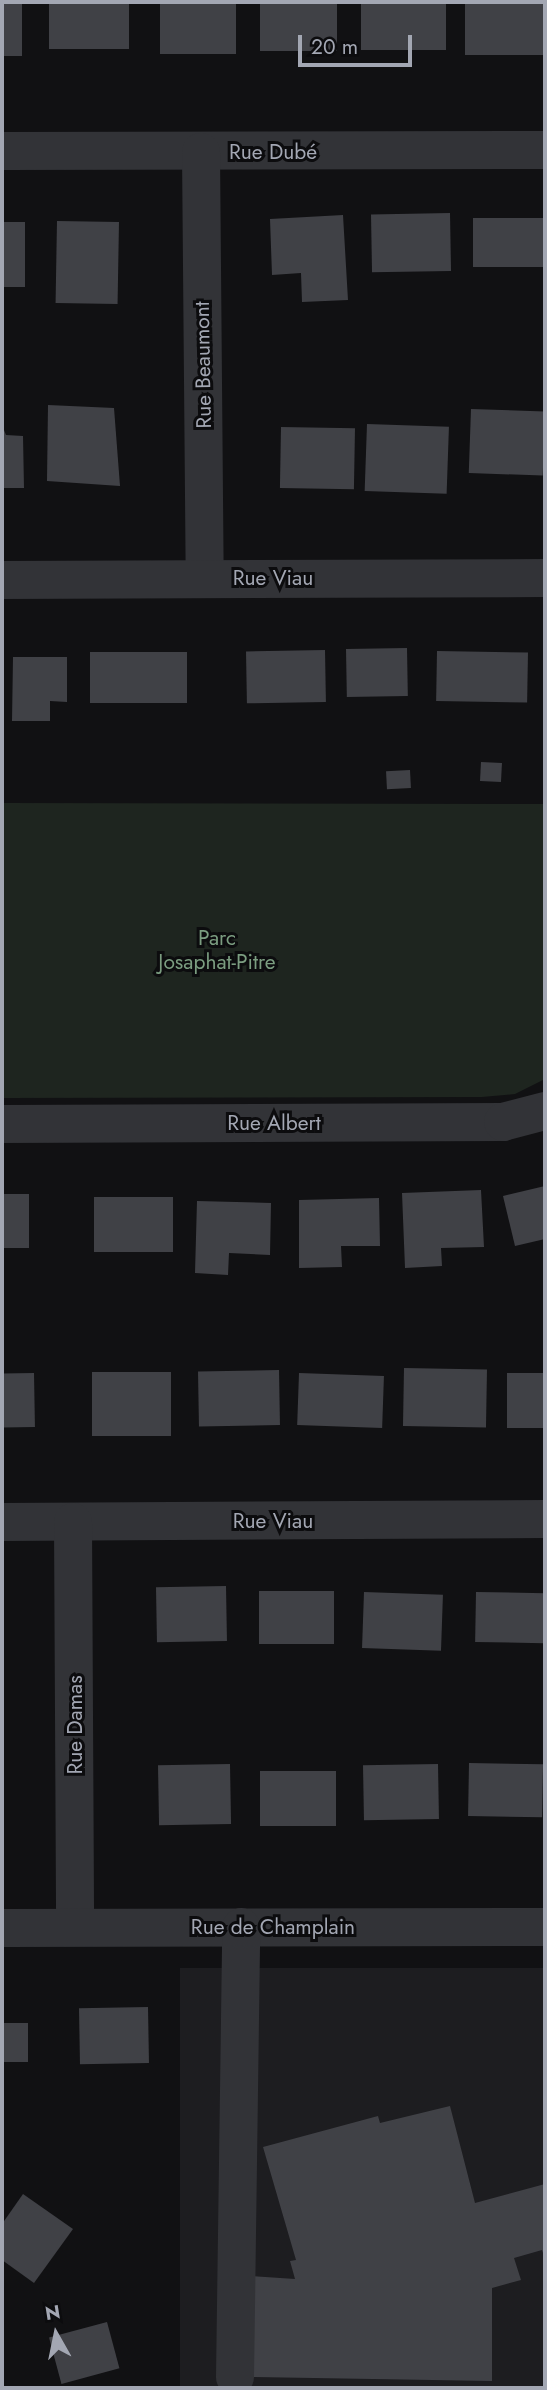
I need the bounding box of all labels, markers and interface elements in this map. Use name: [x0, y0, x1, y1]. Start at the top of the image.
scale bar: [302, 21, 416, 65]
text: 20 m: [311, 32, 358, 62]
street label: Rue Dubé: [229, 139, 317, 165]
street label: Rue Beaumont: [189, 301, 217, 429]
street label: Rue Viau: [233, 565, 313, 591]
park label: Parc Josaphat-Pitre: [158, 925, 276, 975]
street label: Rue Albert: [227, 1110, 321, 1136]
street label: Rue Viau: [233, 1508, 313, 1534]
street label: Rue Damas: [62, 1675, 88, 1775]
street label: Rue de Champlain: [191, 1914, 355, 1940]
text: N: [43, 2298, 62, 2327]
north arrow: [21, 2299, 91, 2369]

